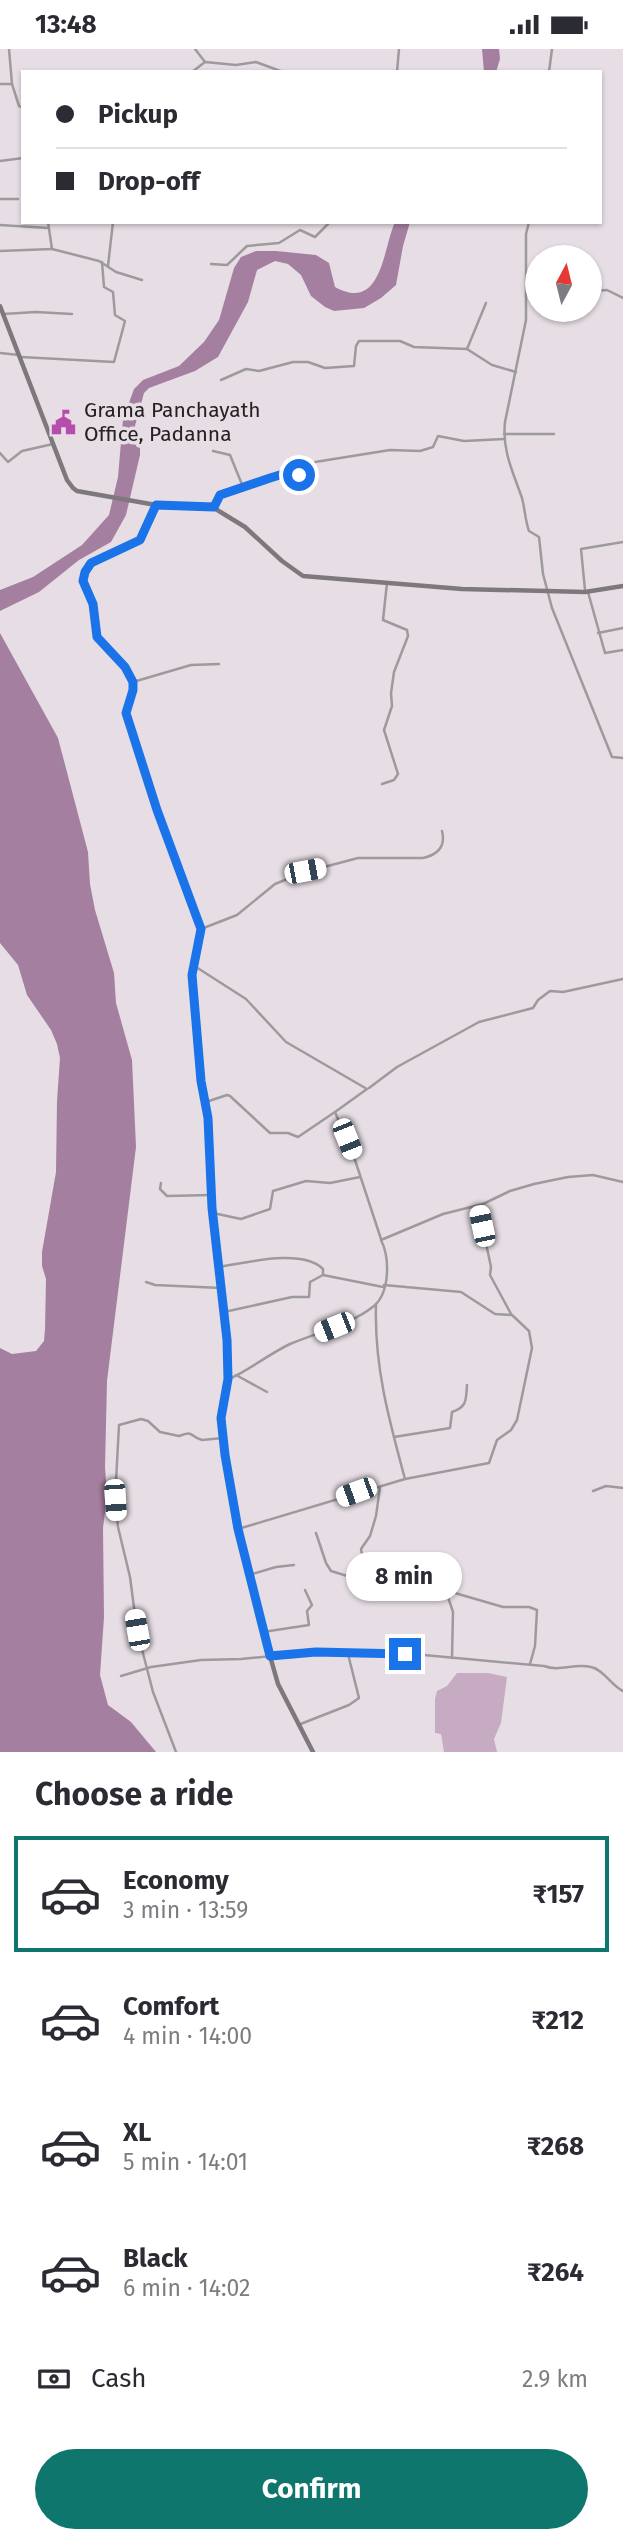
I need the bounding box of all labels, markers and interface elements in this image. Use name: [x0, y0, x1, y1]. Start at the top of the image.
text: 13:48: [35, 9, 97, 40]
text: Pickup: [98, 99, 178, 130]
text: Drop-off: [98, 166, 200, 197]
north arrow: [525, 245, 602, 322]
map controls: [525, 245, 602, 322]
place label: Grama Panchayath Office, Padanna: [84, 397, 261, 447]
public building icon: Grama Panchayath Office, Padanna: [50, 408, 78, 436]
route start: [283, 459, 315, 491]
car: [283, 857, 328, 885]
car: [330, 1116, 365, 1162]
car: [468, 1203, 497, 1249]
car: [311, 1309, 358, 1345]
car: [333, 1475, 380, 1509]
car: [104, 1478, 127, 1522]
callout: 8 min: [347, 1553, 463, 1601]
text: 8 min: [375, 1562, 433, 1590]
car: [124, 1607, 151, 1653]
route end: [389, 1638, 421, 1670]
text: Choose a ride: [35, 1775, 233, 1813]
icon: car: [39, 1863, 102, 1926]
text: Economy: [123, 1865, 229, 1896]
text: ₹157: [532, 1879, 584, 1910]
text: 3 min · 13:59: [123, 1896, 248, 1924]
icon: car: [39, 1989, 102, 2052]
text: Comfort: [123, 1991, 219, 2022]
text: ₹212: [532, 2005, 584, 2036]
text: 4 min · 14:00: [123, 2022, 252, 2050]
icon: car: [39, 2115, 102, 2178]
text: XL: [123, 2117, 151, 2148]
text: ₹268: [527, 2131, 584, 2162]
text: 5 min · 14:01: [123, 2148, 248, 2176]
icon: car: [39, 2241, 102, 2304]
text: Black: [123, 2243, 188, 2274]
text: ₹264: [527, 2257, 584, 2288]
text: 6 min · 14:02: [123, 2274, 250, 2302]
icon: cash: [35, 2360, 73, 2398]
text: Cash: [91, 2363, 147, 2394]
text: 2.9 km: [522, 2365, 588, 2393]
button: Confirm: [35, 2449, 588, 2529]

